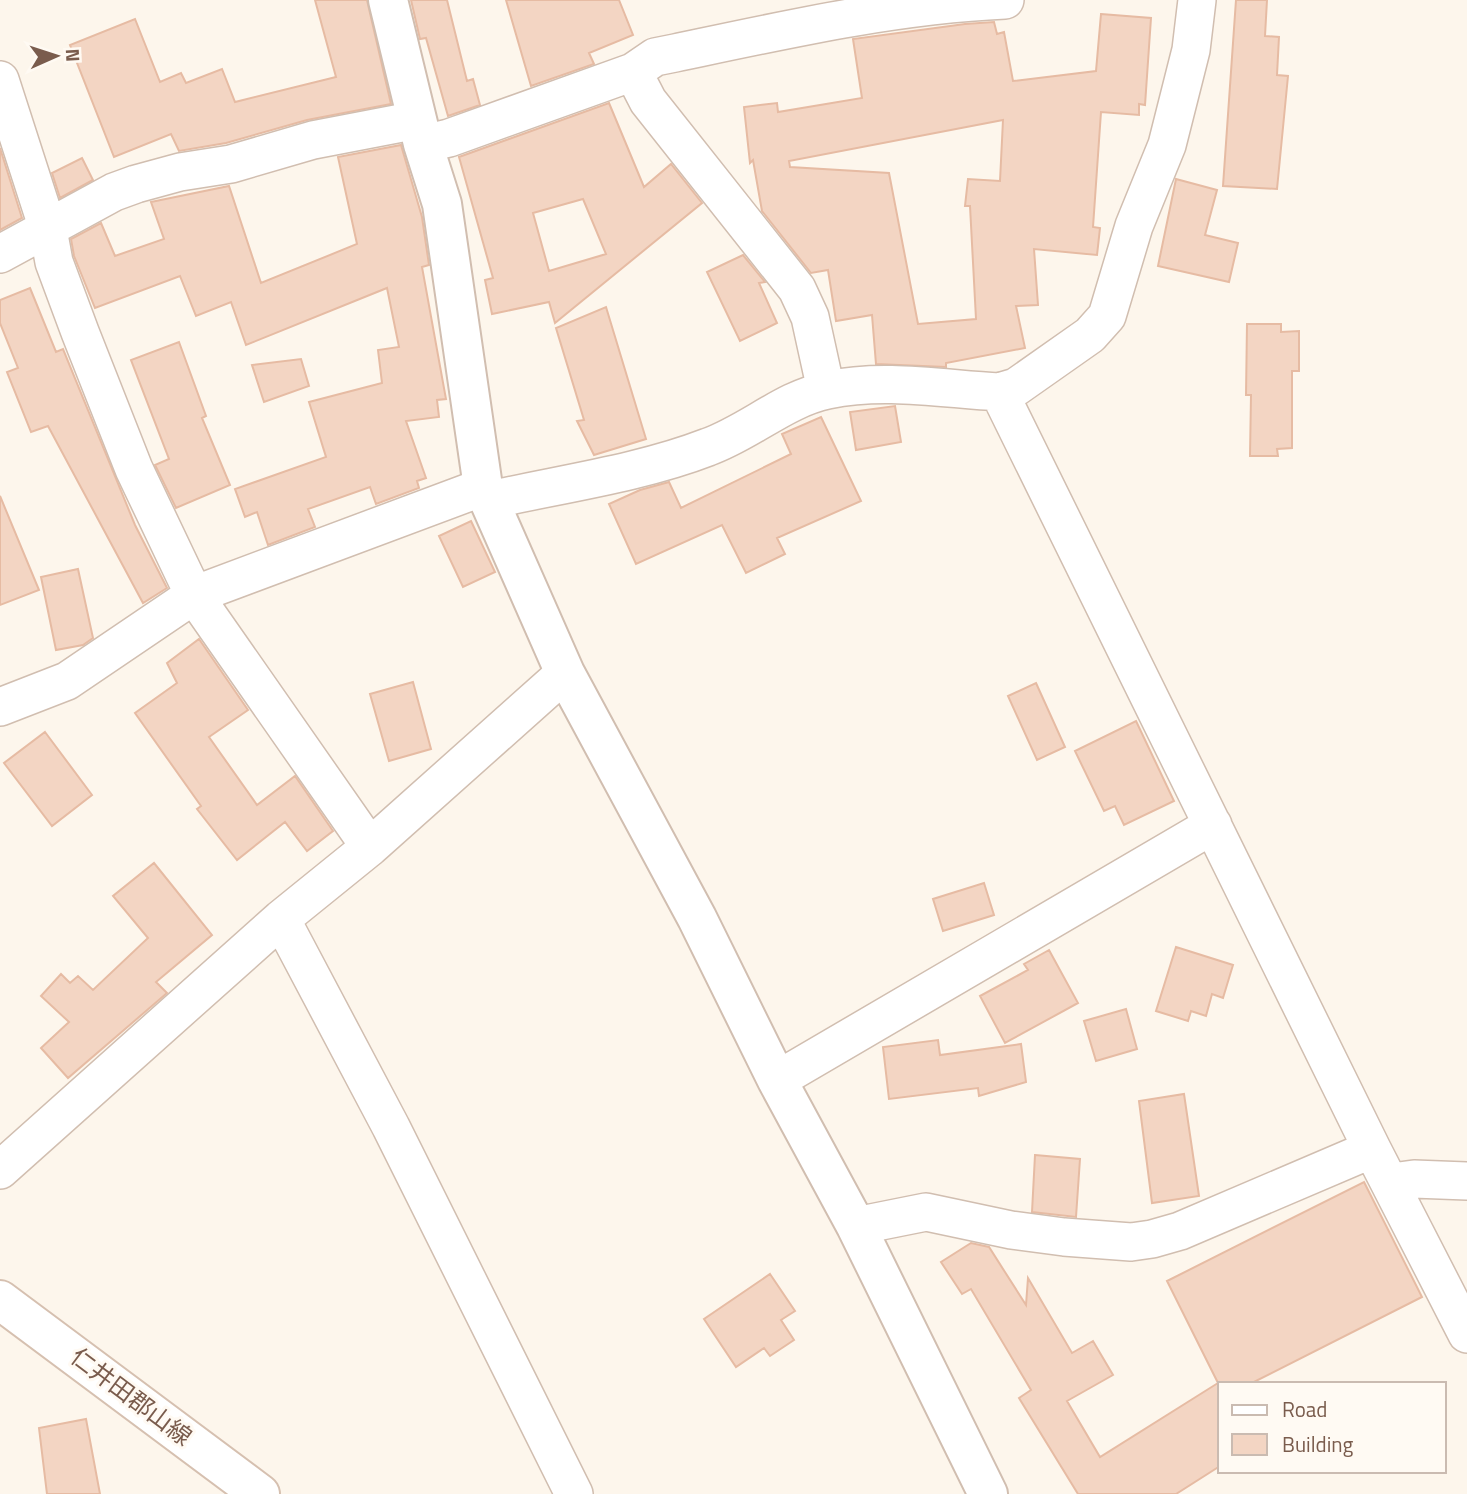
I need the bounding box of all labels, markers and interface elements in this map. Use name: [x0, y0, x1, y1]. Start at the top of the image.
north arrow: [21, 21, 91, 91]
text: N: [59, 48, 88, 62]
street label: 仁井田郡山線: [63, 1338, 200, 1454]
legend: [1218, 1382, 1446, 1473]
text: Road: [1282, 1393, 1327, 1425]
text: Building: [1282, 1428, 1354, 1460]

